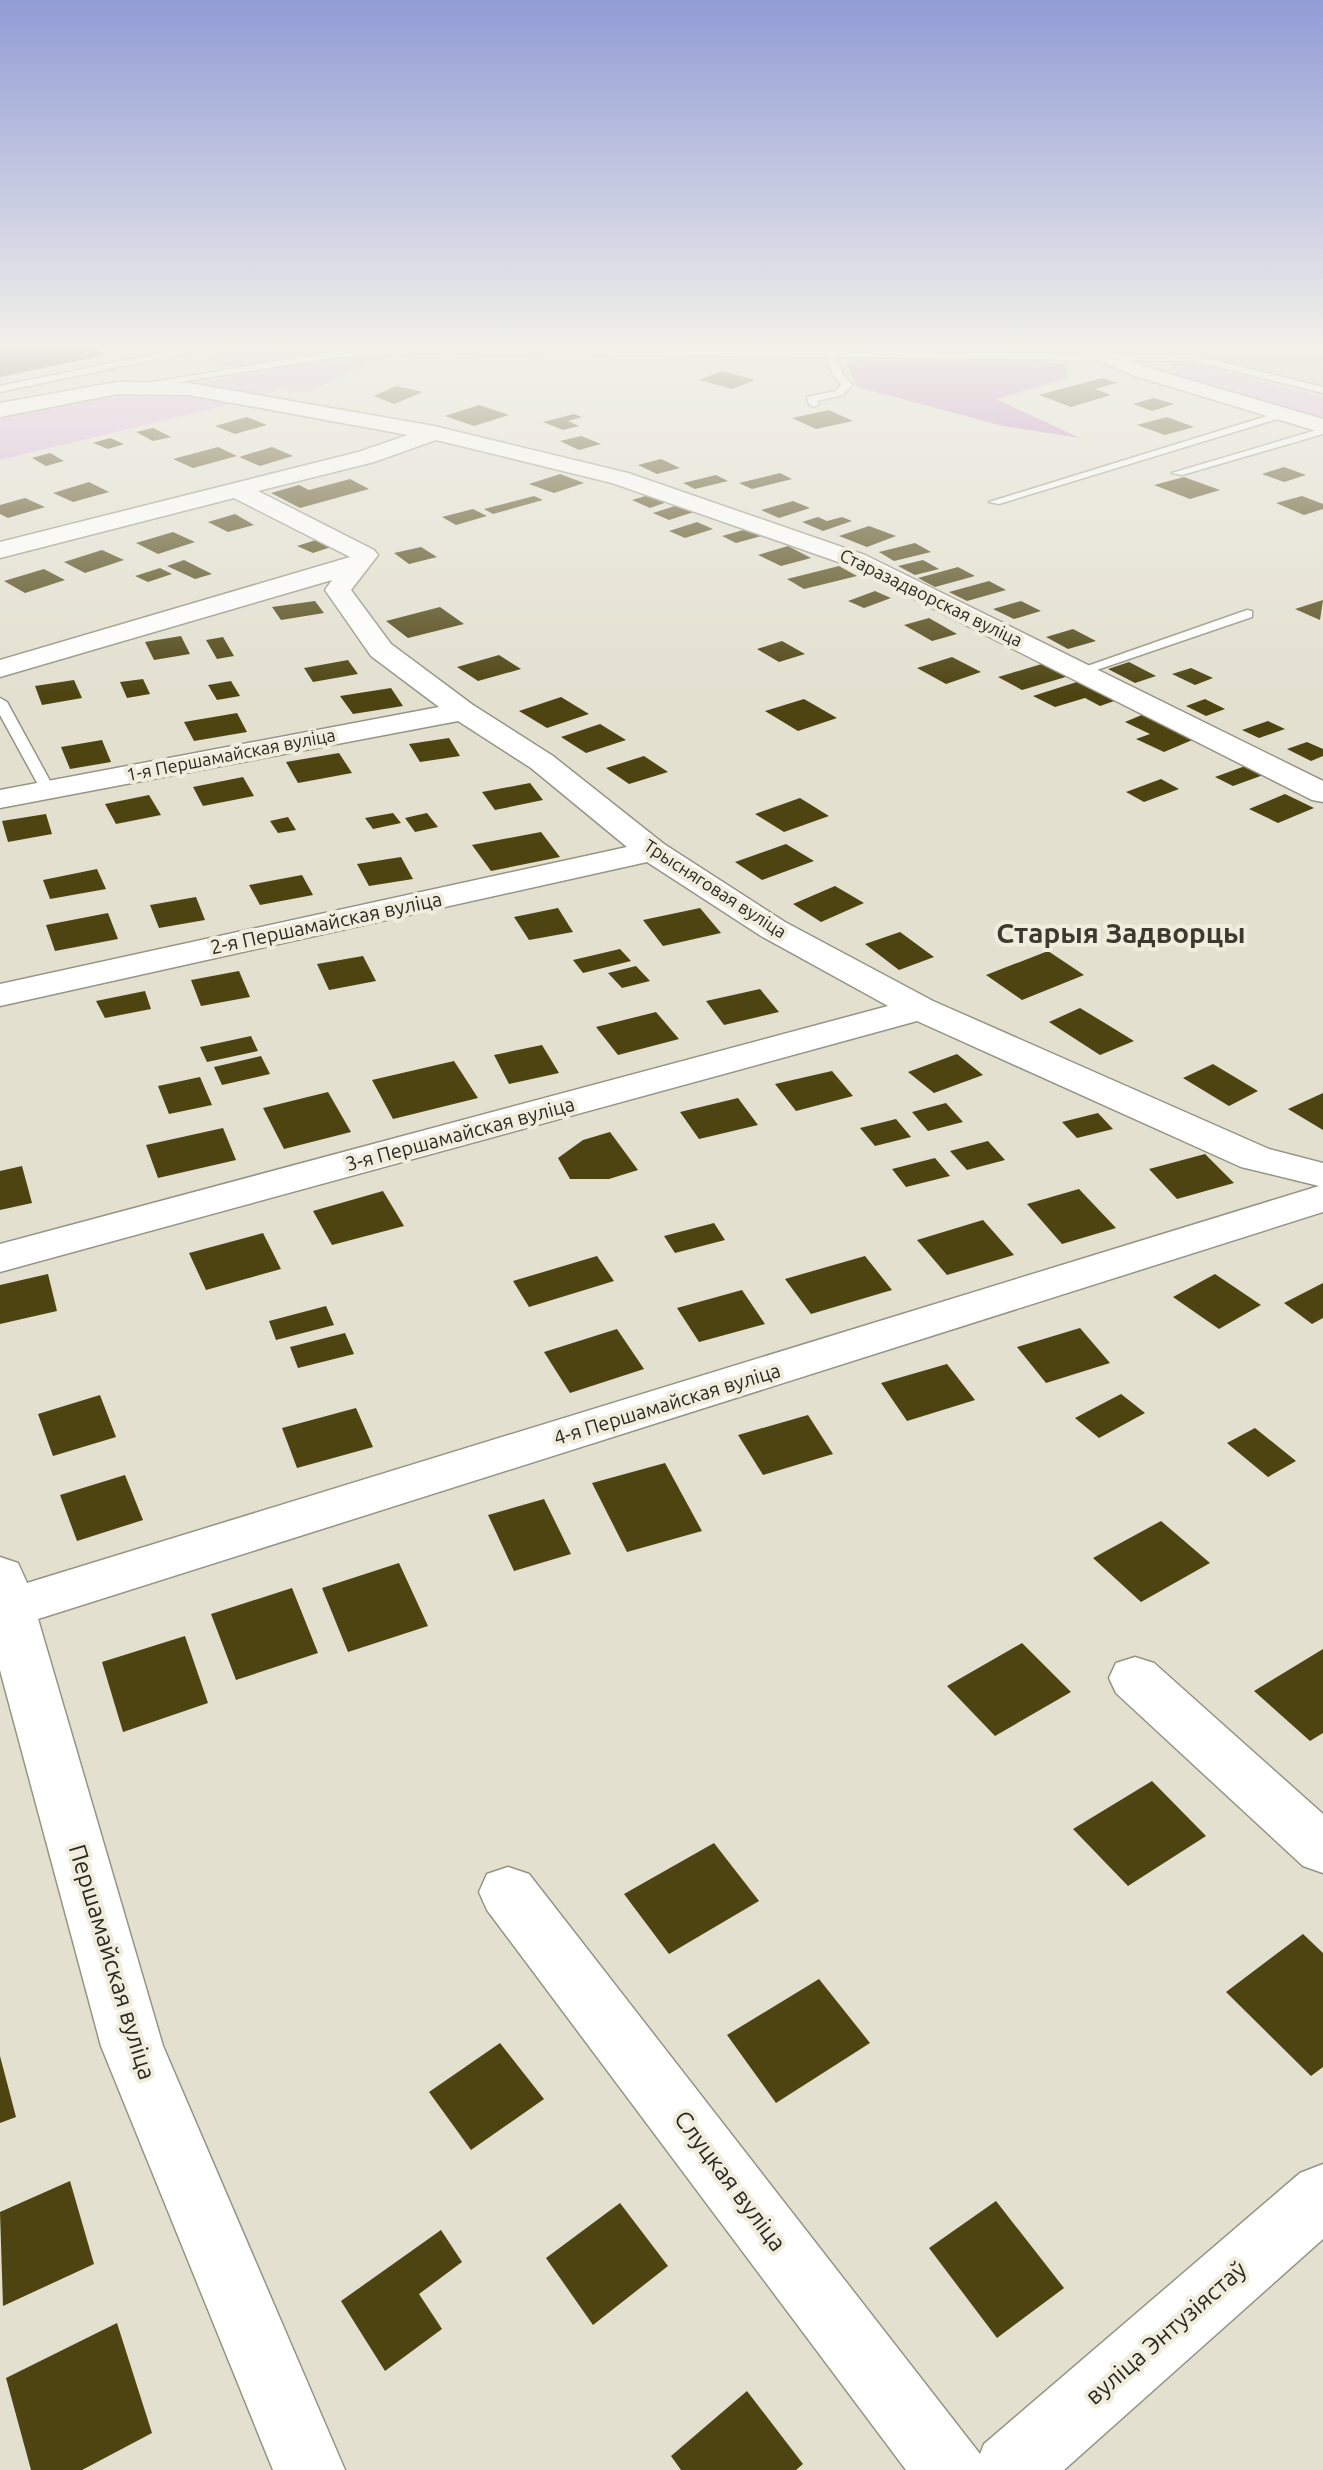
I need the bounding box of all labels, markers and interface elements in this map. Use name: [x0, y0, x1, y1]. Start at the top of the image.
street label: Старазадворская вуліца: [837, 544, 1026, 650]
street label: 1-я Першамайская вуліца: [125, 724, 337, 784]
street label: Трысняговая вуліца: [641, 835, 790, 942]
street label: 2-я Першамайская вуліца: [208, 887, 444, 958]
district label: Старыя Задворцы: [996, 917, 1246, 948]
street label: 3-я Першамайская вуліца: [343, 1092, 577, 1175]
street label: 4-я Першамайская вуліца: [551, 1358, 783, 1449]
street label: Першамайская вуліца: [64, 1841, 161, 2083]
street label: Слуцкая вуліца: [669, 2105, 792, 2256]
street label: вуліца Энтузіястаў: [1080, 2255, 1252, 2410]

